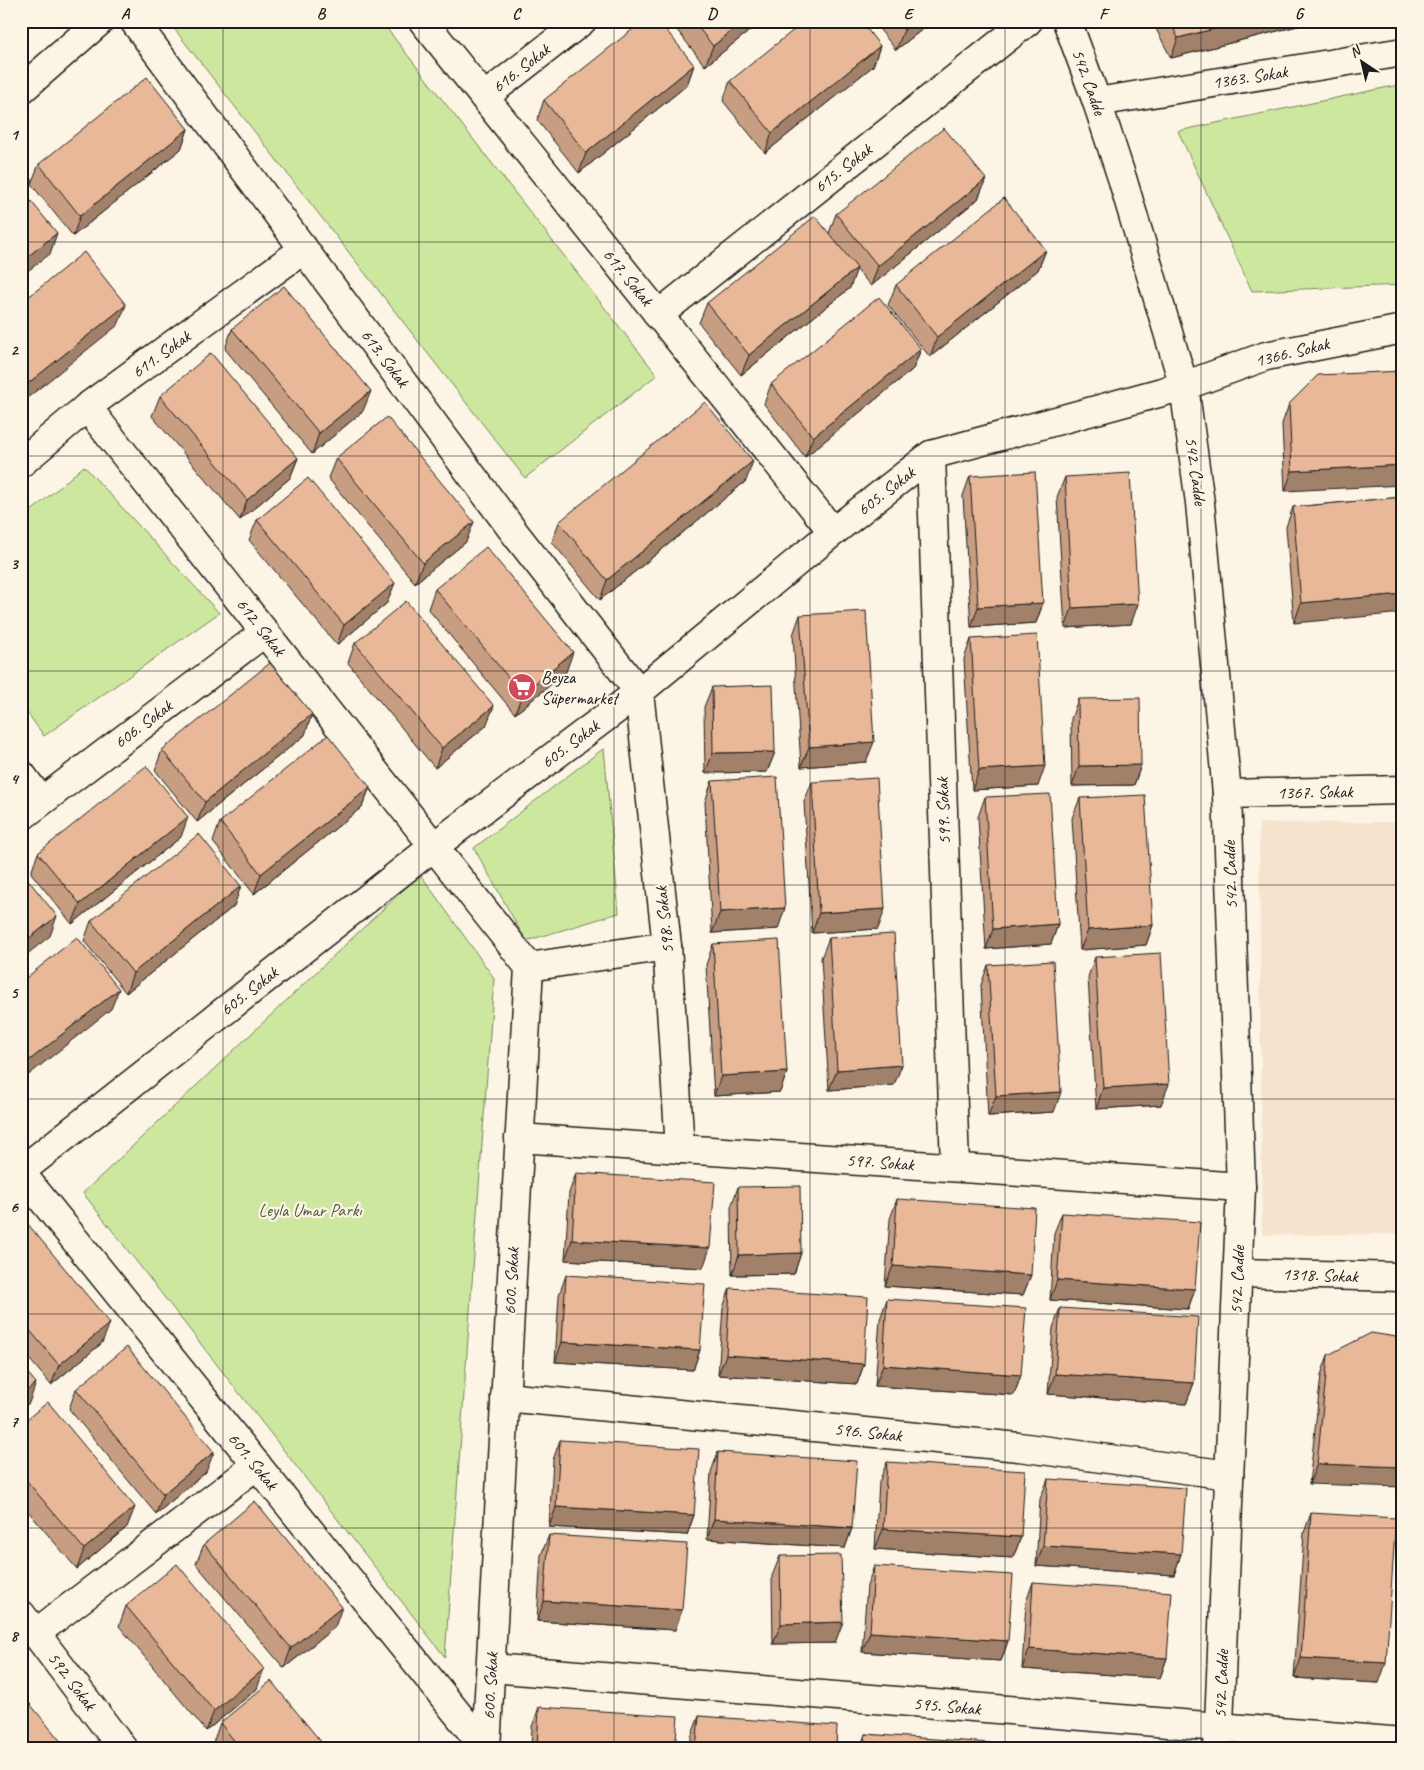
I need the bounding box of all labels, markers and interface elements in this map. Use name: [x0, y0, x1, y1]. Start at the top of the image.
text: A: [121, 4, 131, 24]
text: B: [317, 4, 327, 24]
text: C: [512, 4, 522, 24]
text: D: [707, 4, 718, 24]
text: E: [904, 4, 915, 24]
text: F: [1099, 4, 1110, 24]
text: G: [1295, 4, 1305, 24]
street label: 616. Sokak: [488, 38, 555, 97]
north arrow: [1336, 38, 1386, 88]
text: N: [1346, 41, 1365, 61]
street label: 542. Cadde: [1067, 46, 1111, 119]
street label: 1363. Sokak: [1211, 60, 1290, 94]
text: 1: [10, 125, 19, 145]
street label: 615. Sokak: [810, 138, 877, 197]
street label: 617. Sokak: [598, 244, 659, 311]
street label: 611. Sokak: [127, 324, 196, 383]
street label: 613. Sokak: [356, 324, 415, 393]
street label: 1366. Sokak: [1253, 332, 1333, 372]
text: 2: [10, 340, 19, 360]
street label: 542. Cadde: [1180, 436, 1212, 508]
street label: 605. Sokak: [853, 461, 920, 520]
text: 3: [10, 554, 19, 574]
street label: 612. Sokak: [232, 594, 291, 661]
place label: Beyza Süpermarket: [541, 666, 621, 709]
supermarket icon: Beyza Süpermarket: [507, 672, 537, 702]
street label: 606. Sokak: [109, 694, 178, 753]
street label: 605. Sokak: [536, 714, 605, 773]
text: 4: [10, 769, 19, 789]
street label: 599. Sokak: [931, 775, 955, 845]
street label: 1367. Sokak: [1277, 780, 1354, 804]
street label: 542. Cadde: [1218, 839, 1242, 910]
street label: 598. Sokak: [649, 884, 678, 955]
street label: 605. Sokak: [216, 961, 283, 1020]
text: 5: [11, 983, 20, 1003]
street label: 597. Sokak: [846, 1149, 916, 1175]
text: 6: [10, 1197, 19, 1217]
park label: Leyla Umar Parkı: [258, 1199, 362, 1221]
street label: 542. Cadde: [1225, 1244, 1249, 1315]
street label: 600. Sokak: [498, 1245, 524, 1315]
street label: 1318. Sokak: [1282, 1263, 1360, 1287]
text: 7: [10, 1412, 19, 1432]
street label: 596. Sokak: [833, 1418, 904, 1447]
street label: 601. Sokak: [223, 1428, 284, 1495]
text: 8: [10, 1626, 19, 1646]
street label: 592. Sokak: [43, 1647, 102, 1716]
street label: 542. Cadde: [1209, 1648, 1233, 1719]
street label: 600. Sokak: [477, 1650, 503, 1720]
street label: 595. Sokak: [912, 1692, 983, 1720]

